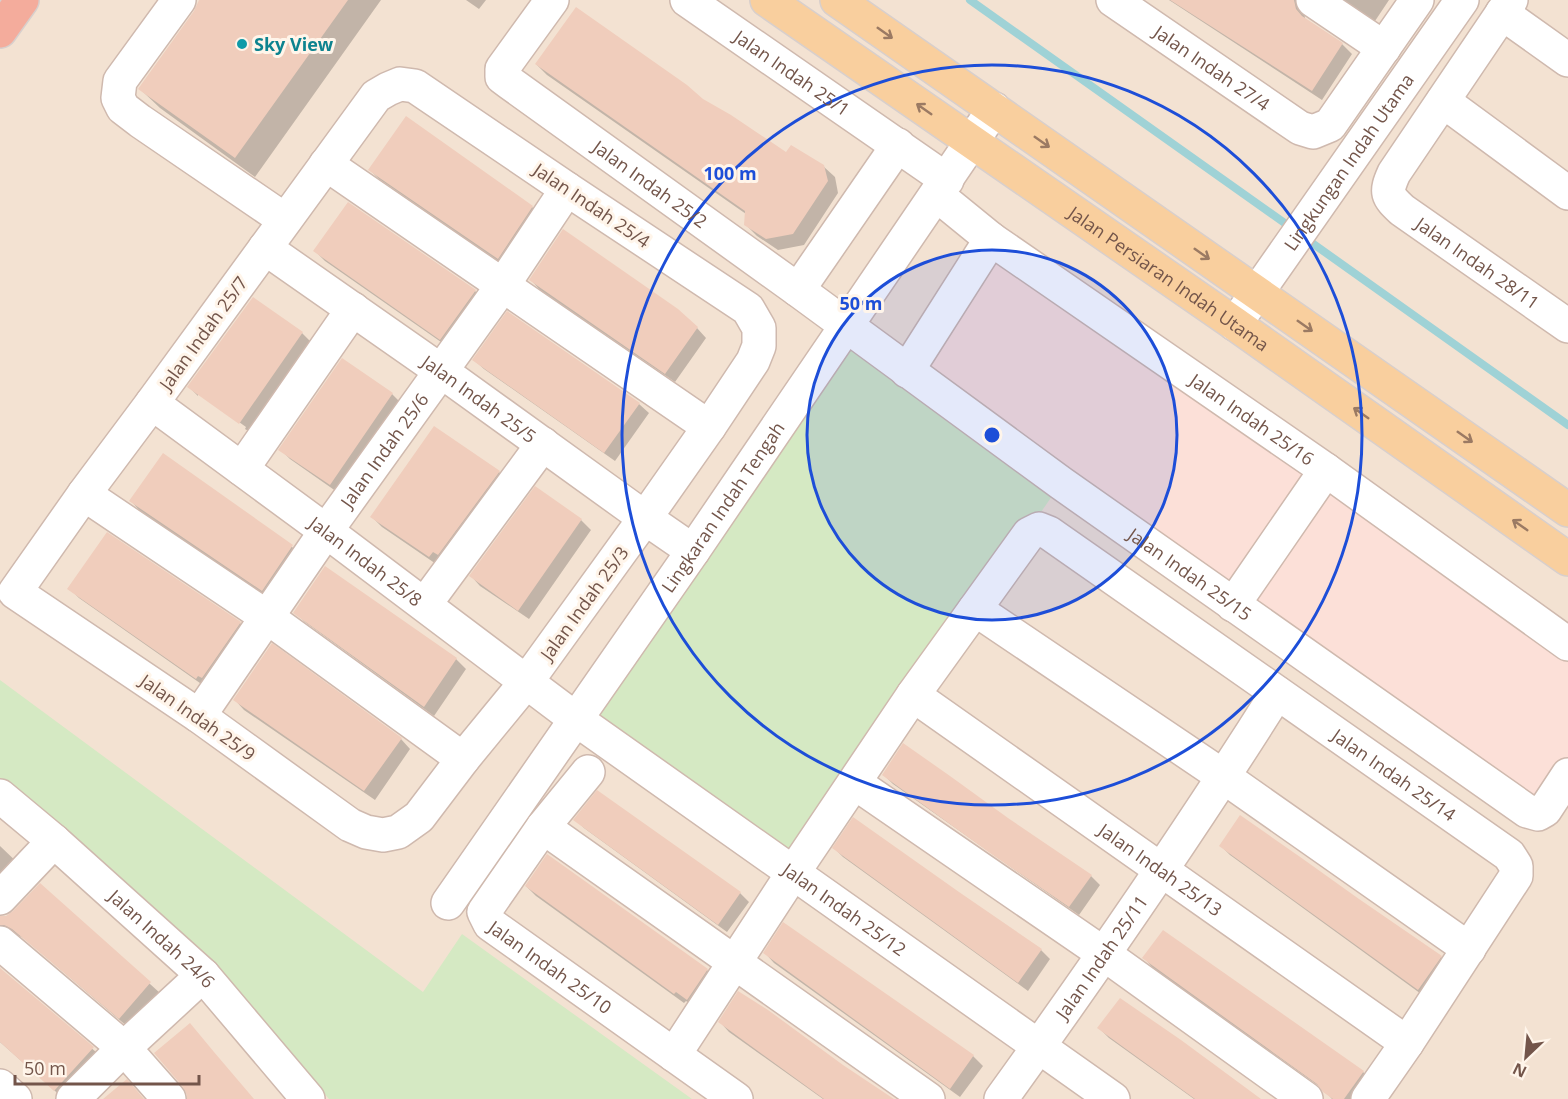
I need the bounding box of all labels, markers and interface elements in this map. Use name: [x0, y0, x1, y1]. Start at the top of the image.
street label: Jalan Indah 27/4: [1148, 18, 1275, 116]
street label: Jalan Indah 25/1: [728, 23, 855, 121]
one-way arrow: [876, 27, 892, 39]
place label: Sky View: [254, 32, 334, 56]
marker: Sky View: [235, 37, 249, 51]
street label: Lingkungan Indah Utama: [1278, 69, 1419, 255]
one-way arrow: [916, 103, 932, 115]
street label: Jalan Indah 25/2: [587, 133, 712, 233]
one-way arrow: [1033, 136, 1050, 148]
street label: Jalan Indah 25/4: [528, 156, 655, 253]
text: 100 m: [703, 161, 757, 185]
street label: Jalan Persiaran Indah Utama: [1062, 199, 1274, 356]
street label: Jalan Indah 28/11: [1409, 210, 1544, 315]
one-way arrow: [1193, 248, 1210, 260]
street label: Jalan Indah 25/7: [152, 271, 252, 396]
text: 50 m: [840, 291, 882, 315]
one-way arrow: [1296, 320, 1312, 332]
street label: Jalan Indah 25/5: [416, 348, 541, 448]
street label: Jalan Indah 25/16: [1184, 367, 1319, 470]
street label: Jalan Indah 25/6: [334, 388, 433, 514]
one-way arrow: [1353, 407, 1369, 419]
street label: Lingkaran Indah Tengah: [656, 417, 790, 597]
centre of rings: [982, 425, 1002, 445]
one-way arrow: [1456, 431, 1472, 443]
street label: Jalan Indah 25/8: [303, 510, 427, 611]
one-way arrow: [1513, 519, 1529, 531]
street label: Jalan Indah 25/15: [1122, 521, 1257, 626]
street label: Jalan Indah 25/3: [533, 541, 633, 666]
street label: Jalan Indah 25/9: [134, 667, 260, 766]
street label: Jalan Indah 25/14: [1326, 722, 1461, 826]
street label: Jalan Indah 25/13: [1093, 817, 1227, 921]
street label: Jalan Indah 25/12: [777, 856, 911, 961]
street label: Jalan Indah 24/6: [102, 883, 221, 993]
street label: Jalan Indah 25/11: [1049, 890, 1153, 1025]
street label: Jalan Indah 25/10: [482, 914, 617, 1019]
north arrow: [1496, 1027, 1556, 1087]
scale bar: [15, 1048, 200, 1086]
text: 50 m: [24, 1056, 66, 1080]
text: N: [1509, 1058, 1530, 1083]

